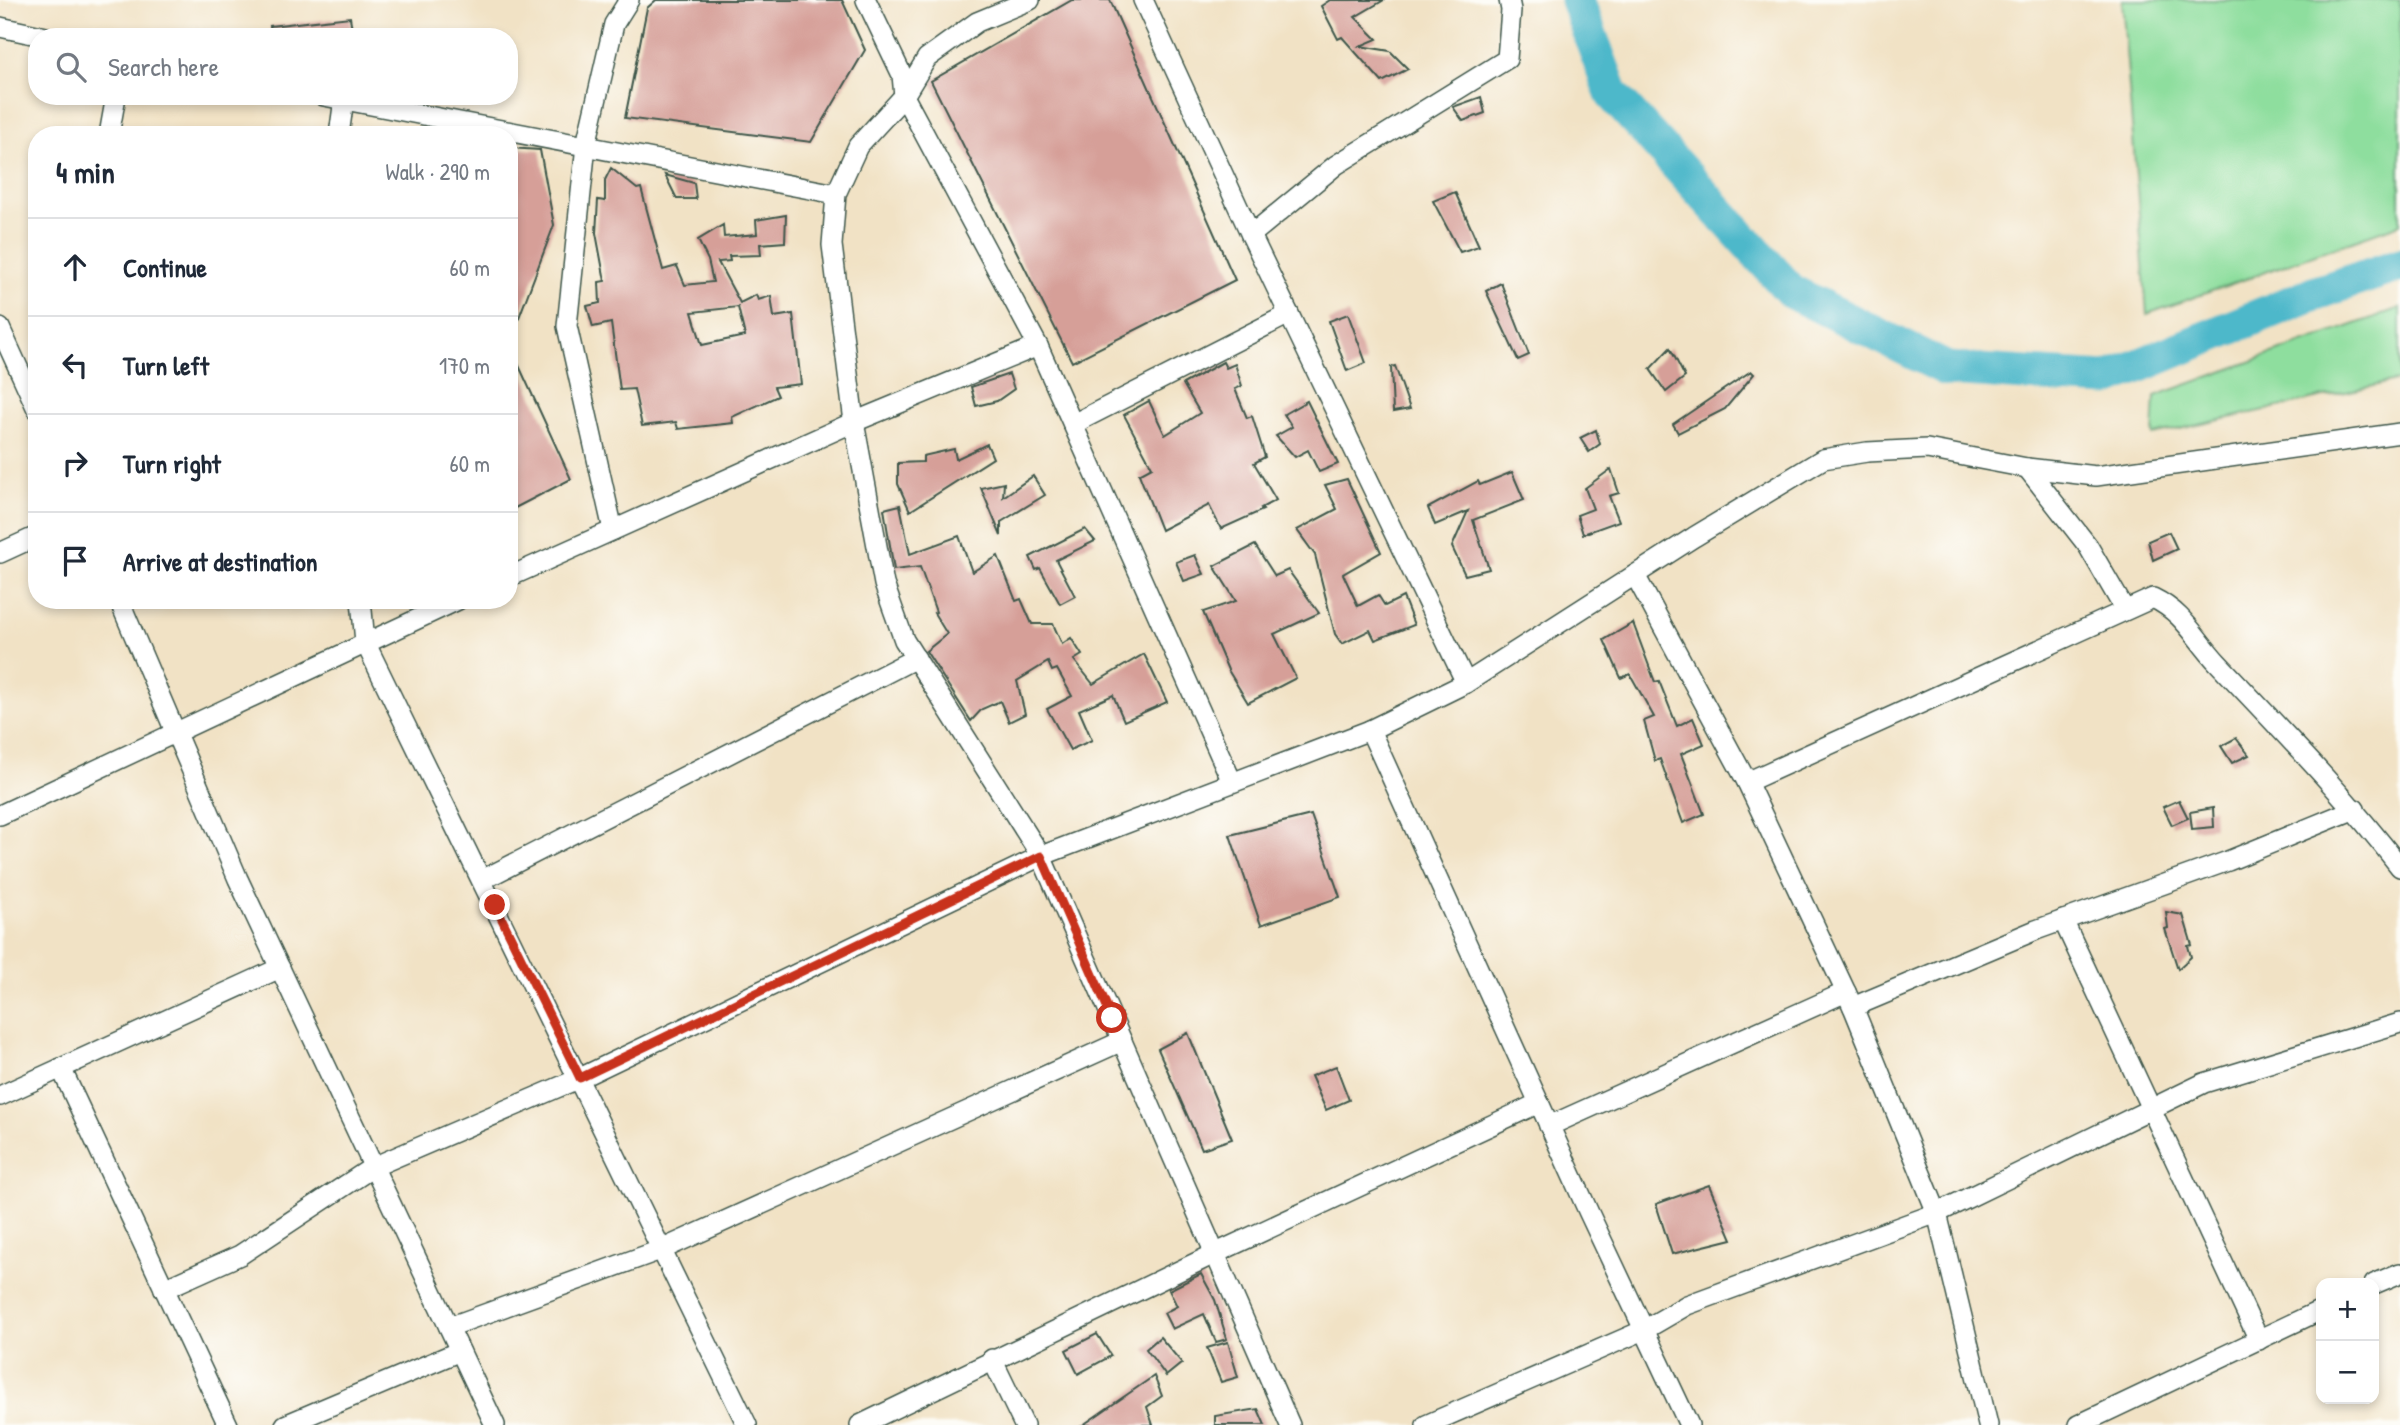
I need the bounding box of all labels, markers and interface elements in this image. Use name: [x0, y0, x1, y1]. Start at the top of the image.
search box: [28, 28, 518, 105]
icon: search: [52, 48, 90, 86]
text: Search here: [108, 49, 219, 84]
text: 4 min: [56, 152, 115, 192]
text: Walk · 290 m: [386, 156, 490, 187]
icon: ahead: [56, 248, 94, 286]
text: Continue: [123, 250, 207, 285]
text: 60 m: [450, 252, 490, 283]
icon: left: [56, 346, 94, 384]
text: Turn left: [123, 348, 209, 383]
text: 170 m: [439, 350, 490, 381]
icon: right: [56, 444, 94, 482]
text: Turn right: [123, 446, 221, 481]
text: 60 m: [450, 448, 490, 479]
icon: arrive: [56, 542, 94, 580]
text: Arrive at destination: [123, 544, 318, 579]
route end: [479, 889, 510, 920]
route start: [1096, 1002, 1127, 1033]
map controls: [2316, 1278, 2379, 1404]
button: +: [2316, 1278, 2379, 1341]
button: −: [2316, 1341, 2379, 1404]

